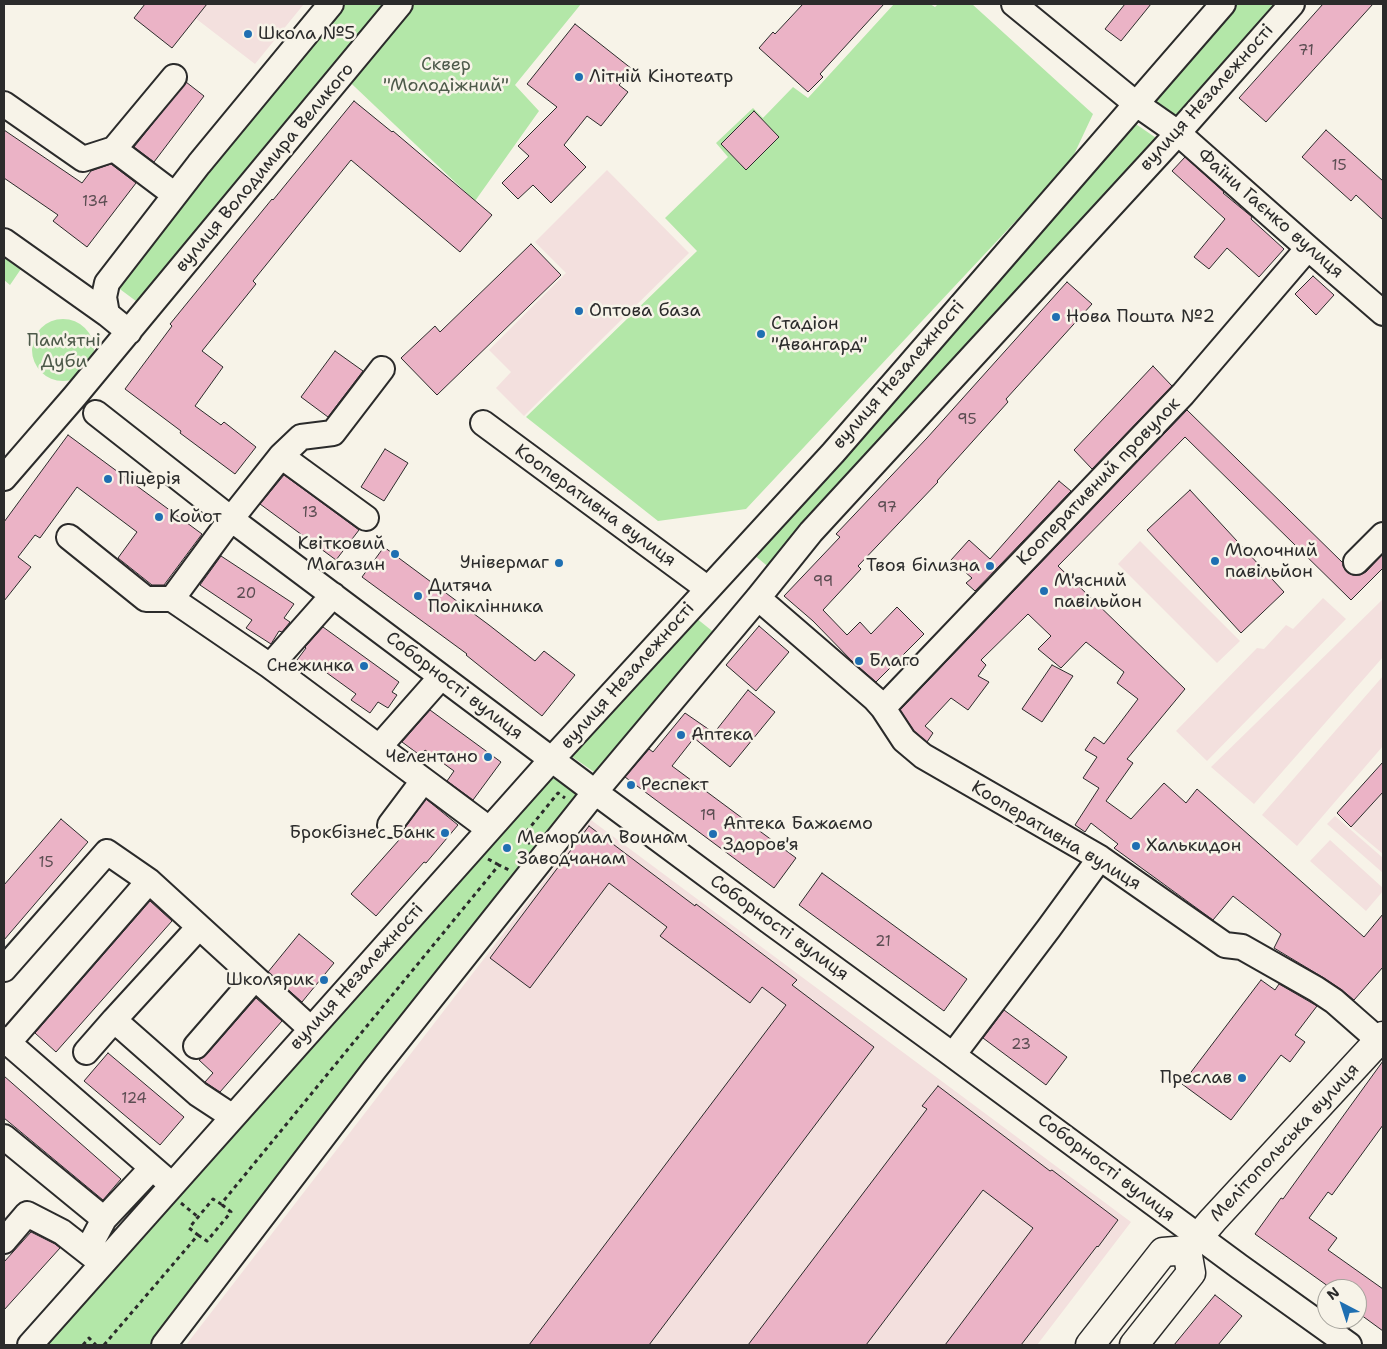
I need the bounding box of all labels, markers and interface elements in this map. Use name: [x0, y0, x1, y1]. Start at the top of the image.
street label: вулиця Незалежності: [1135, 20, 1279, 176]
place label: Школа №5: [258, 23, 355, 45]
marker: Школа №5: [242, 28, 254, 40]
house number: 71: [1298, 42, 1314, 60]
park label: Сквер "Молодіжний": [383, 54, 509, 96]
street label: вулиця Володимира Великого: [171, 59, 359, 277]
place label: Літній Кінотеатр: [589, 66, 733, 88]
marker: Літній Кінотеатр: [573, 71, 585, 83]
street label: Фаїни Гаєнко вулиця: [1192, 145, 1348, 283]
house number: 15: [1331, 157, 1347, 175]
house number: 134: [82, 193, 108, 211]
street label: вулиця Незалежності: [829, 296, 969, 454]
place label: Оптова база: [589, 300, 701, 322]
marker: Оптова база: [573, 305, 585, 317]
place label: Нова Пошта №2: [1066, 306, 1215, 328]
marker: Нова Пошта №2: [1050, 311, 1062, 323]
place label: Стадіон "Авангард": [771, 313, 867, 356]
marker: Стадіон "Авангард": [755, 328, 767, 340]
park label: Пам'ятні Дуби: [27, 330, 101, 372]
street label: Кооперативний провулок: [1013, 393, 1185, 571]
house number: 95: [957, 411, 977, 429]
street label: Кооперативна вулиця: [510, 440, 680, 572]
place label: Піцерія: [118, 468, 181, 490]
marker: Піцерія: [102, 473, 114, 485]
house number: 97: [877, 499, 897, 517]
house number: 13: [302, 504, 318, 522]
place label: Койот: [169, 506, 222, 528]
marker: Койот: [153, 511, 165, 523]
place label: Квітковий Магазин: [298, 533, 385, 576]
place label: Молочний павільйон: [1225, 540, 1317, 582]
marker: Квітковий Магазин: [389, 548, 401, 560]
place label: Універмаг: [460, 552, 549, 574]
place label: Твоя білизна: [866, 555, 980, 577]
marker: Молочний павільйон: [1209, 555, 1221, 567]
marker: Універмаг: [553, 557, 565, 569]
marker: Твоя білизна: [984, 560, 996, 572]
place label: М'ясний павільйон: [1054, 570, 1142, 612]
house number: 99: [813, 573, 833, 591]
place label: Дитяча Поліклінника: [428, 575, 543, 618]
house number: 20: [236, 585, 256, 603]
marker: М'ясний павільйон: [1038, 585, 1050, 597]
marker: Дитяча Поліклінника: [412, 590, 424, 602]
street label: вулиця Незалежності: [556, 598, 700, 754]
street label: Соборності вулиця: [381, 627, 527, 745]
place label: Благо: [869, 650, 920, 672]
place label: Снежинка: [266, 655, 354, 677]
marker: Благо: [853, 655, 865, 667]
marker: Снежинка: [358, 660, 370, 672]
place label: Аптека: [691, 724, 753, 746]
marker: Аптека: [675, 729, 687, 741]
place label: Челентано: [385, 746, 478, 768]
marker: Челентано: [482, 751, 494, 763]
place label: Респект: [641, 774, 709, 796]
street label: Кооперативна вулиця: [967, 777, 1145, 895]
marker: Респект: [625, 779, 637, 791]
house number: 19: [700, 807, 716, 825]
place label: Аптека Бажаємо Здоров'я: [723, 813, 873, 856]
place label: Брокбізнес Банк: [289, 822, 435, 844]
marker: Брокбізнес Банк: [439, 827, 451, 839]
place label: Мемориал Воинам Заводчанам: [517, 827, 688, 870]
marker: Аптека Бажаємо Здоров'я: [707, 828, 719, 840]
place label: Халькидон: [1146, 835, 1241, 857]
marker: Халькидон: [1130, 840, 1142, 852]
marker: Мемориал Воинам Заводчанам: [501, 842, 513, 854]
house number: 15: [38, 854, 54, 872]
street label: Соборності вулиця: [705, 870, 853, 986]
street label: вулиця Незалежності: [285, 899, 429, 1055]
house number: 21: [875, 933, 891, 951]
place label: Школярик: [226, 969, 314, 991]
marker: Школярик: [318, 974, 330, 986]
house number: 23: [1011, 1036, 1031, 1054]
street label: Мелітопольська вулиця: [1206, 1059, 1364, 1227]
place label: Преслав: [1160, 1067, 1232, 1089]
marker: Преслав: [1236, 1072, 1248, 1084]
house number: 124: [121, 1090, 147, 1108]
street label: Соборності вулиця: [1033, 1109, 1179, 1227]
north arrow: [1317, 1279, 1367, 1329]
text: N: [1323, 1283, 1343, 1304]

